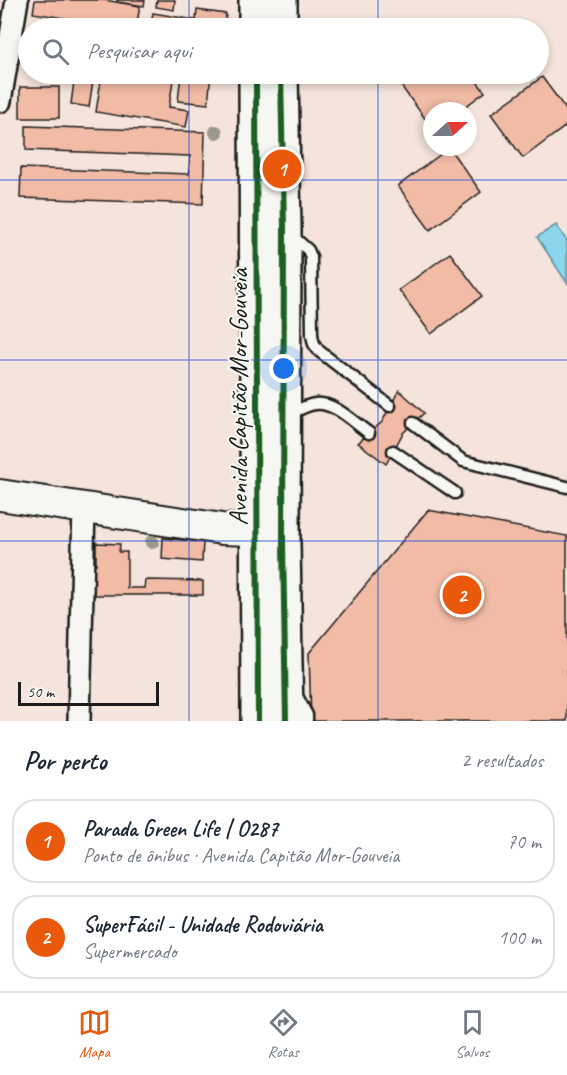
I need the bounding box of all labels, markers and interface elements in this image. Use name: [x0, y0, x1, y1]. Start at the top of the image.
search box: [18, 18, 549, 84]
icon: search: [39, 35, 72, 68]
text: Pesquisar aqui: [87, 37, 192, 65]
north arrow: [423, 102, 477, 156]
pin: 1: [262, 146, 302, 192]
street label: Avenida Capitão Mor-Gouveia: [222, 267, 255, 526]
your location: [269, 354, 298, 383]
pin: 2: [442, 572, 482, 618]
scale bar: [18, 679, 159, 706]
text: 50 m: [27, 682, 54, 702]
text: Por perto: [24, 744, 106, 777]
text: 2 resultados: [461, 748, 543, 773]
text: Parada Green Life | O287: [83, 815, 278, 843]
text: 1: [41, 829, 50, 854]
text: 70 m: [507, 829, 541, 854]
text: Ponto de ônibus · Avenida Capitão Mor-Gouveia: [83, 843, 399, 868]
text: SuperFácil - Unidade Rodoviária: [83, 911, 323, 939]
text: 2: [41, 925, 50, 950]
text: 100 m: [498, 925, 541, 950]
text: Supermercado: [83, 939, 177, 964]
tab: Mapa: [78, 1006, 111, 1062]
tab: Rotas: [267, 1006, 300, 1062]
tab: Salvos: [455, 1006, 489, 1062]

